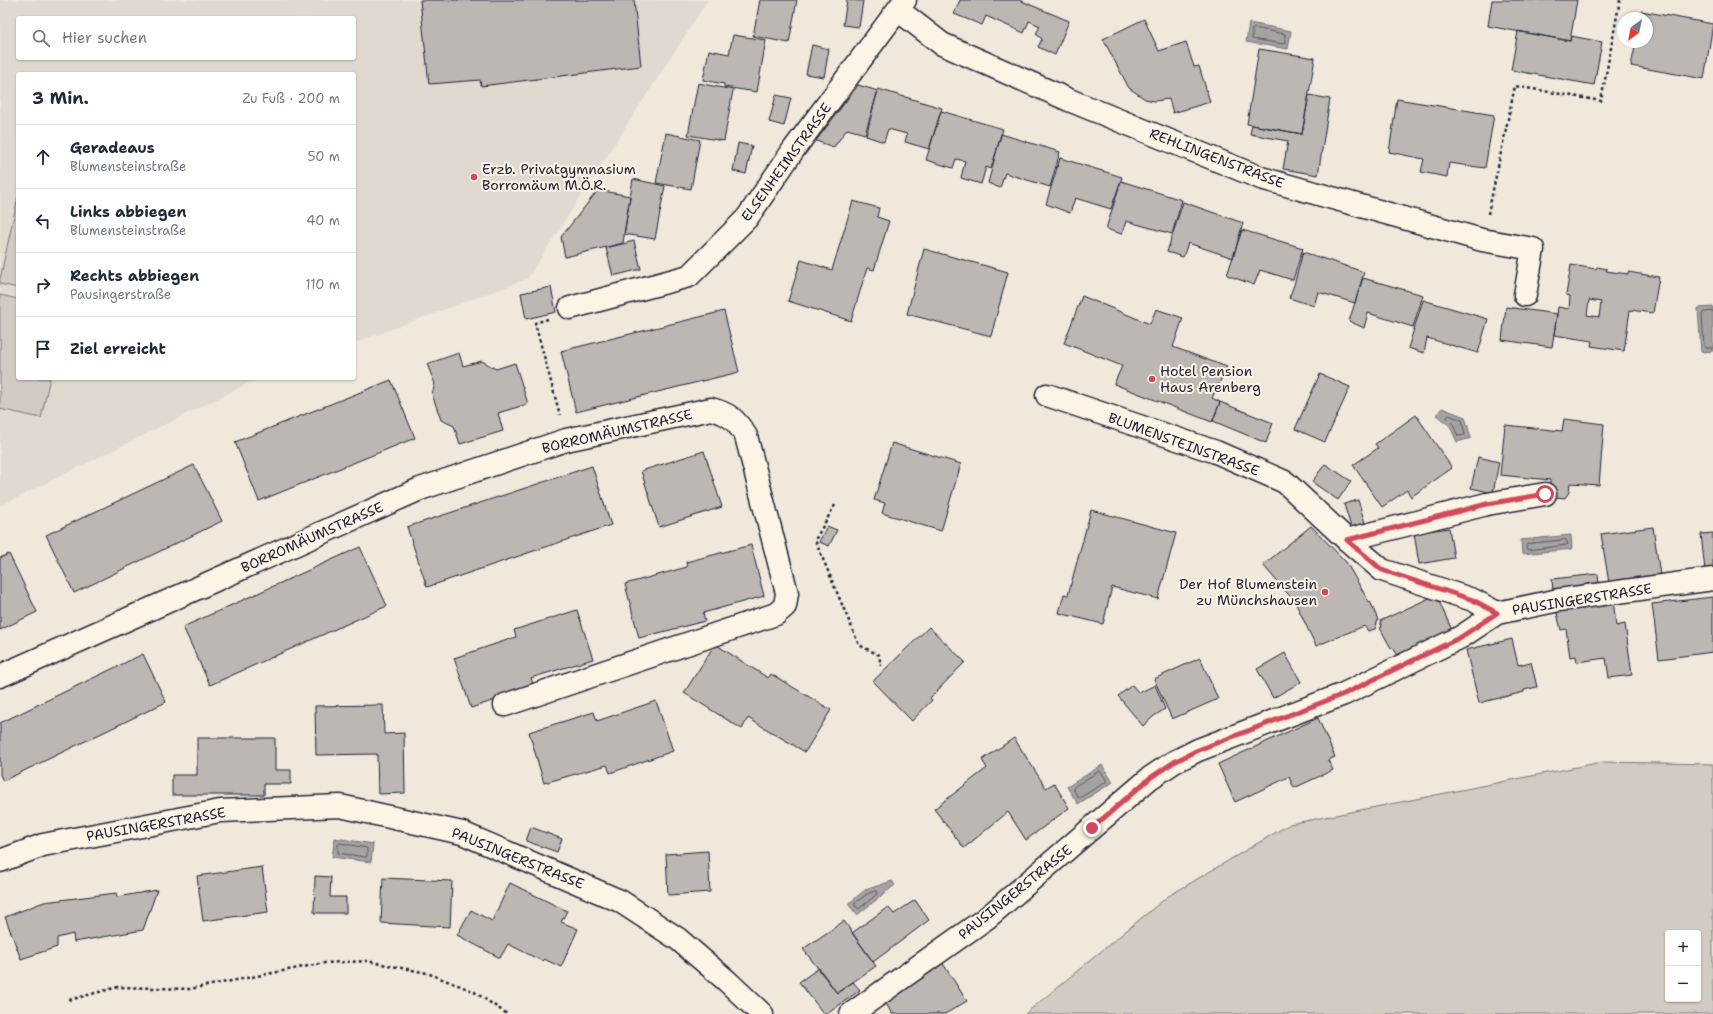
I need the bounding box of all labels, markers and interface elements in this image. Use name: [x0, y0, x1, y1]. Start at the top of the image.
north arrow: [1617, 12, 1653, 48]
search box: [16, 16, 356, 60]
icon: search: [30, 27, 52, 49]
text: Hier suchen: [62, 28, 147, 48]
text: 3 Min.: [32, 87, 89, 109]
text: Zu Fuß · 200 m: [243, 90, 340, 107]
street label: ELSENHEIMSTRASSE: [737, 99, 835, 225]
street label: REHLINGENSTRASSE: [1147, 124, 1287, 192]
text: Geradeaus: [70, 138, 155, 158]
icon: ahead: [32, 146, 54, 168]
text: 50 m: [307, 148, 340, 165]
text: Blumensteinstraße: [70, 158, 186, 175]
place label: Erzb. Privatgymnasium Borromäum M.Ö.R.: [482, 160, 636, 194]
marker: Erzb. Privatgymnasium Borromäum M.Ö.R.: [469, 172, 479, 182]
text: Links abbiegen: [70, 202, 186, 222]
icon: left: [32, 210, 54, 232]
text: 40 m: [306, 212, 340, 229]
text: Blumensteinstraße: [70, 222, 186, 239]
text: Rechts abbiegen: [70, 266, 199, 286]
icon: right: [32, 274, 54, 296]
text: 110 m: [305, 276, 340, 293]
text: Pausingerstraße: [70, 286, 171, 303]
icon: arrive: [32, 338, 54, 360]
text: Ziel erreicht: [70, 339, 166, 359]
place label: Hotel Pension Haus Arenberg: [1160, 362, 1261, 396]
marker: Hotel Pension Haus Arenberg: [1147, 374, 1157, 384]
street label: BORROMÄUMSTRASSE: [540, 405, 694, 457]
street label: BLUMENSTEINSTRASSE: [1106, 408, 1262, 480]
route start: [1536, 485, 1554, 503]
street label: BORROMÄUMSTRASSE: [238, 497, 386, 576]
place label: Der Hof Blumenstein zu Münchshausen: [1179, 575, 1317, 609]
street label: PAUSINGERSTRASSE: [1511, 579, 1653, 619]
marker: Der Hof Blumenstein zu Münchshausen: [1320, 587, 1330, 597]
street label: PAUSINGERSTRASSE: [85, 803, 227, 845]
route end: [1083, 819, 1101, 837]
street label: PAUSINGERSTRASSE: [449, 823, 587, 893]
street label: PAUSINGERSTRASSE: [954, 840, 1076, 943]
map controls: [1665, 930, 1701, 1002]
button: +: [1665, 930, 1701, 966]
button: −: [1665, 966, 1701, 1002]

